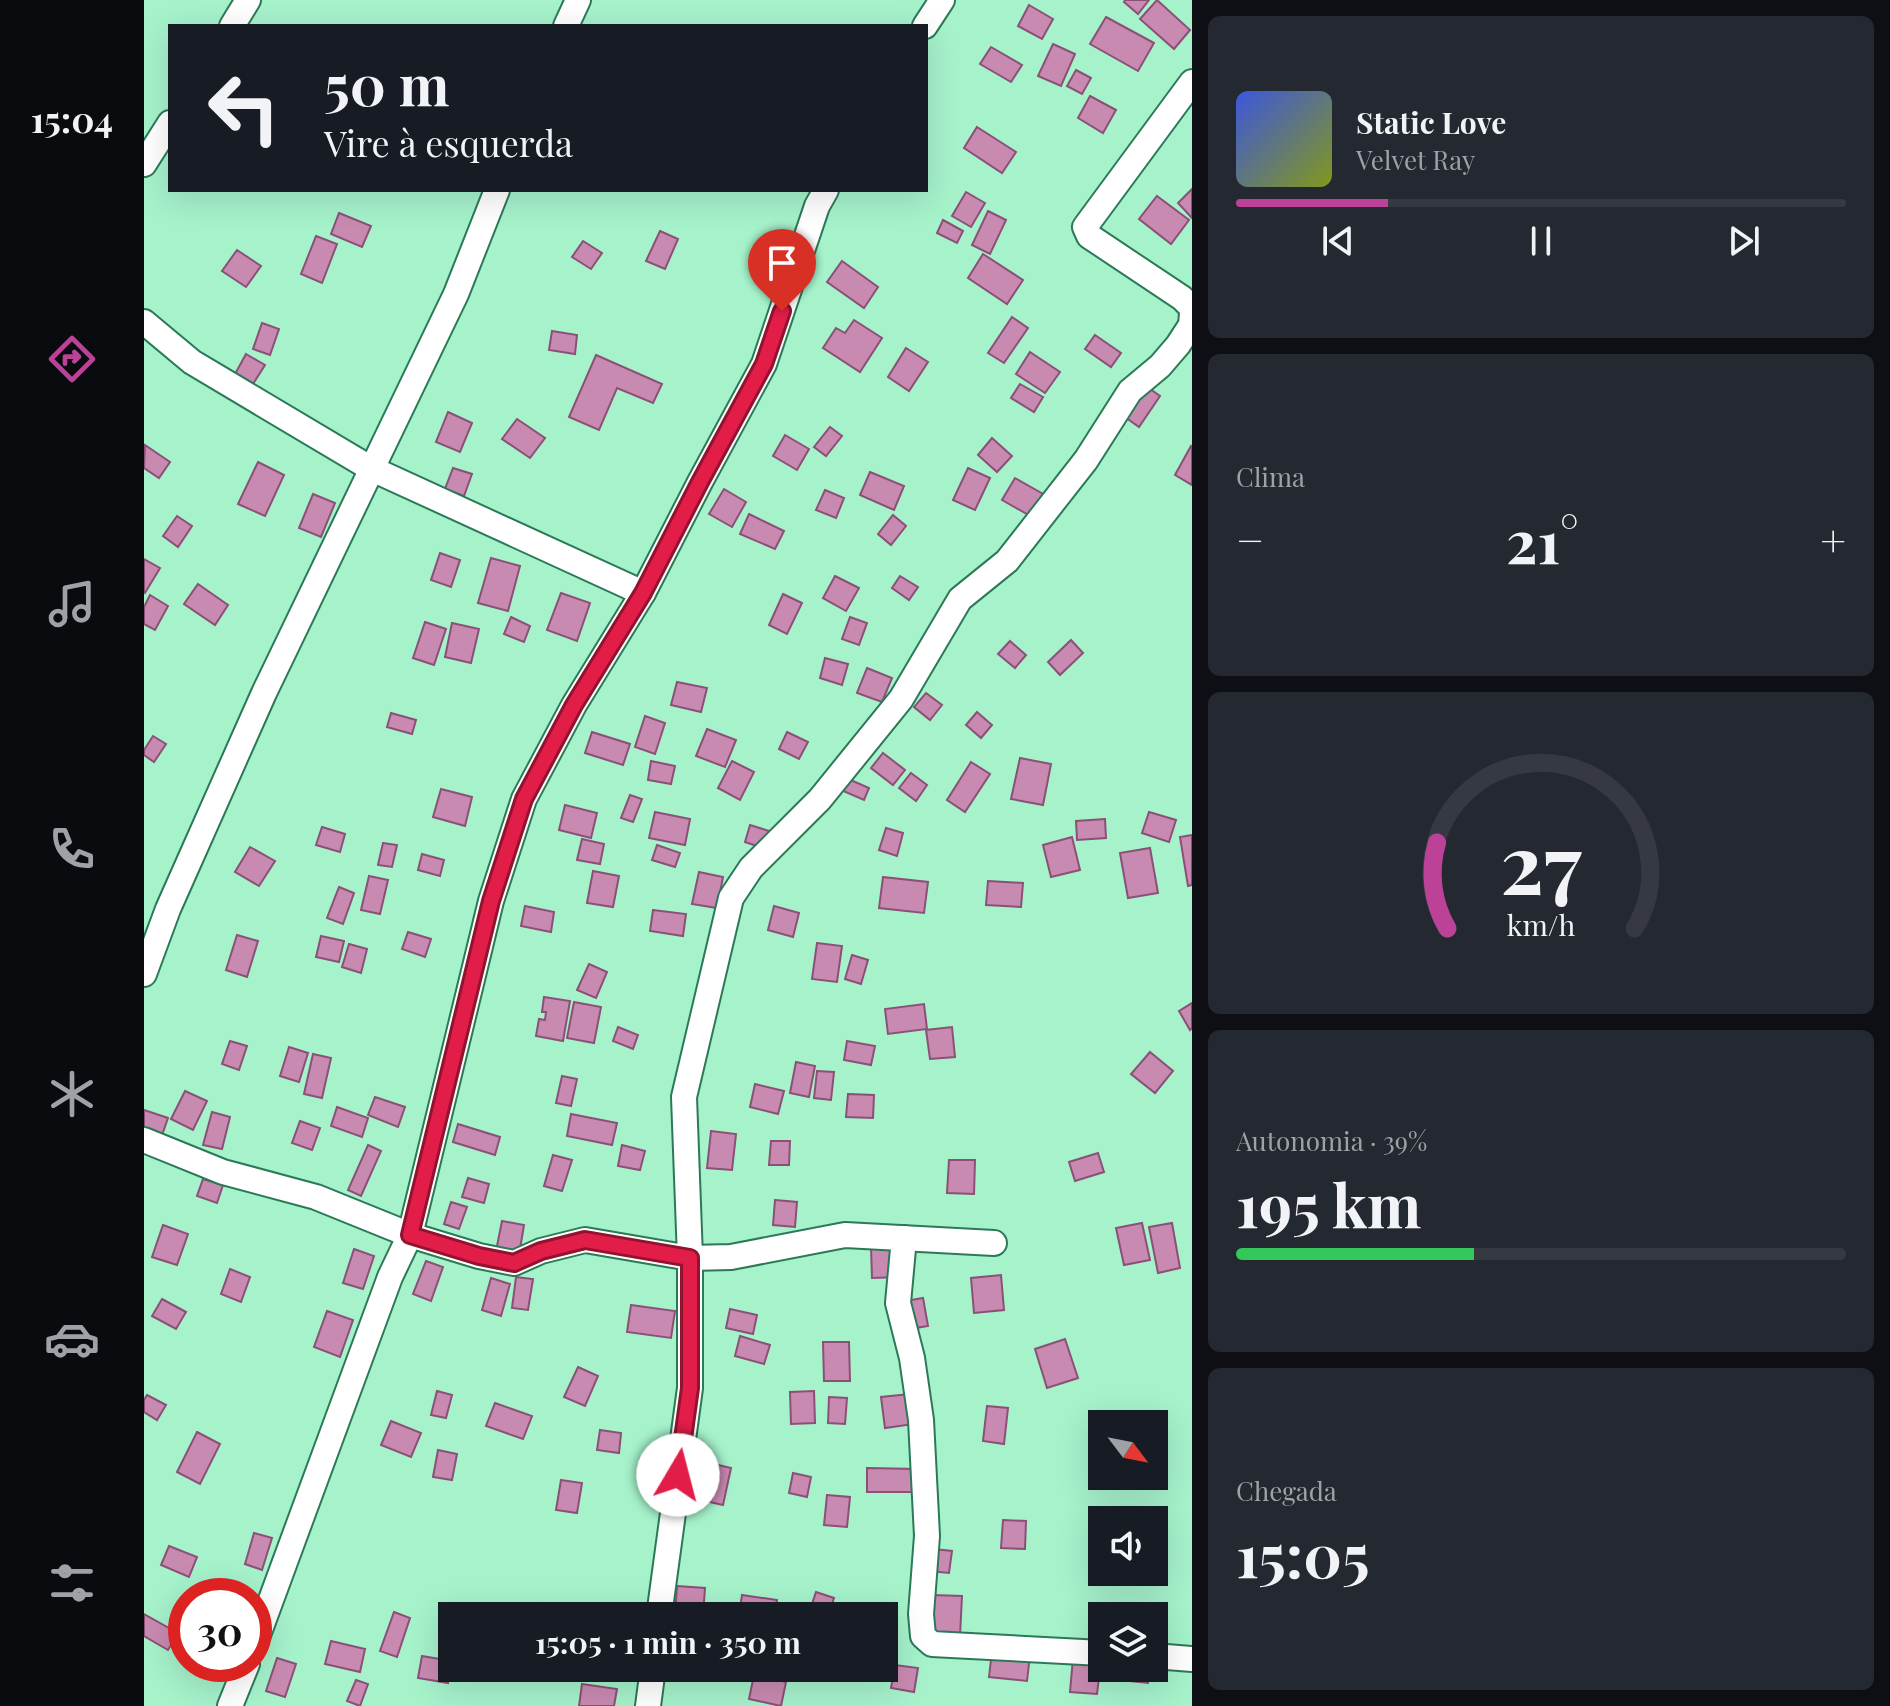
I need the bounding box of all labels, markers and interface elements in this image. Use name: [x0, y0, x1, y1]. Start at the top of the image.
text: 50 m: [324, 46, 450, 121]
icon: left: [192, 56, 296, 160]
text: 15:04: [31, 94, 113, 142]
text: Static Love: [1356, 102, 1506, 142]
text: Vire à esquerda: [324, 118, 573, 166]
text: Velvet Ray: [1356, 142, 1475, 177]
icon: previous: [1316, 219, 1360, 263]
icon: pause: [1519, 219, 1563, 263]
icon: next: [1722, 219, 1766, 263]
pin: [748, 229, 816, 311]
icon: arrive: [760, 241, 804, 285]
icon: directions: [44, 331, 100, 387]
text: Clima: [1236, 459, 1305, 494]
text: 21°: [1506, 499, 1579, 579]
text: −: [1236, 509, 1264, 568]
text: +: [1820, 509, 1846, 568]
icon: music: [44, 576, 100, 632]
text: 27: [1500, 805, 1582, 916]
icon: phone: [44, 821, 100, 877]
text: km/h: [1507, 905, 1575, 943]
icon: climate: [44, 1066, 100, 1122]
text: Autonomia · 39%: [1236, 1123, 1427, 1158]
text: 195 km: [1236, 1163, 1421, 1243]
icon: car: [44, 1311, 100, 1367]
north arrow: [1088, 1410, 1168, 1490]
map controls: [1088, 1410, 1168, 1682]
position arrow: [636, 1433, 720, 1517]
text: Chegada: [1236, 1473, 1337, 1508]
button: sound: [1088, 1506, 1168, 1586]
text: 15:05: [1236, 1513, 1369, 1593]
icon: filters: [44, 1555, 100, 1611]
speed limit sign: 30: [168, 1578, 272, 1682]
button: layers: [1088, 1602, 1168, 1682]
text: 15:05 · 1 min · 350 m: [535, 1622, 801, 1662]

